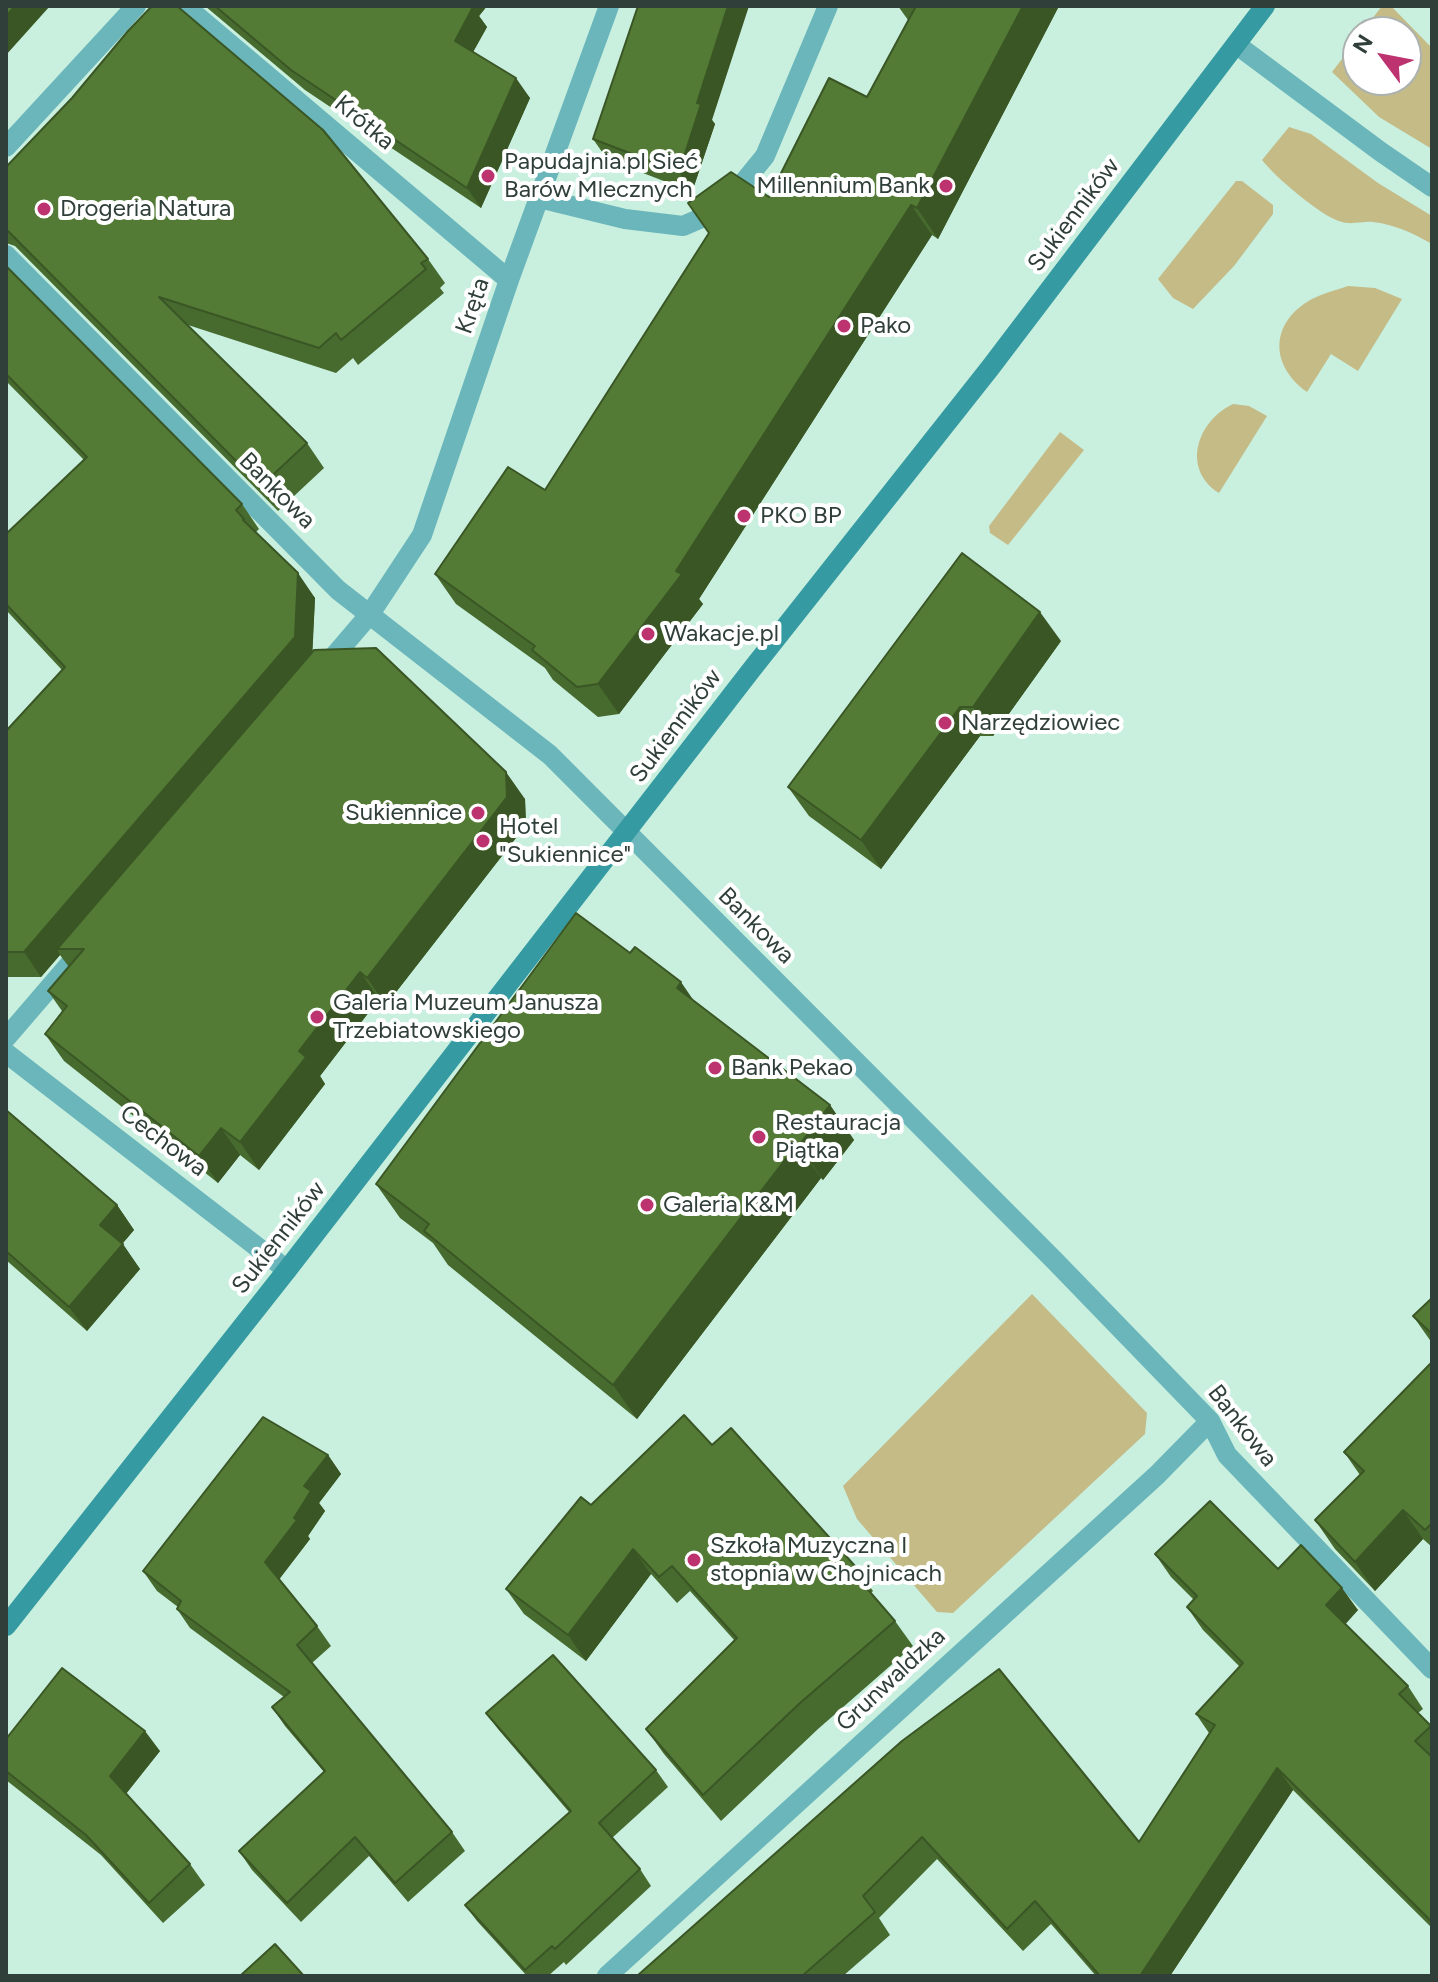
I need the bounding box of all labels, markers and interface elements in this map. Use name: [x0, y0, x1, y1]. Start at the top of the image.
north arrow: [1342, 16, 1422, 96]
text: N: [1347, 30, 1379, 58]
street label: Krótka: [328, 90, 400, 156]
place label: Papudajnia.pl Sieć Barów Mlecznych: [504, 148, 698, 204]
street label: Sukienników: [1022, 153, 1126, 277]
marker: Papudajnia.pl Sieć Barów Mlecznych: [479, 167, 497, 185]
place label: Millennium Bank: [756, 172, 930, 200]
marker: Millennium Bank: [937, 177, 955, 195]
place label: Drogeria Natura: [60, 195, 231, 223]
marker: Drogeria Natura: [35, 200, 53, 218]
street label: Kręta: [450, 274, 496, 338]
place label: Pako: [860, 312, 911, 340]
marker: Pako: [835, 317, 853, 335]
street label: Bankowa: [233, 447, 321, 535]
place label: PKO BP: [760, 502, 842, 530]
marker: PKO BP: [735, 507, 753, 525]
place label: Wakacje.pl: [664, 620, 779, 648]
marker: Wakacje.pl: [639, 625, 657, 643]
street label: Sukienników: [624, 664, 728, 788]
place label: Narzędziowiec: [961, 709, 1120, 737]
marker: Narzędziowiec: [936, 714, 954, 732]
place label: Sukiennice: [345, 799, 462, 827]
marker: Sukiennice: [469, 804, 487, 822]
place label: Hotel "Sukiennice": [499, 813, 631, 869]
marker: Hotel "Sukiennice": [474, 832, 492, 850]
street label: Bankowa: [712, 882, 800, 970]
place label: Galeria Muzeum Janusza Trzebiatowskiego: [333, 989, 599, 1045]
marker: Galeria Muzeum Janusza Trzebiatowskiego: [308, 1008, 326, 1026]
place label: Bank Pekao: [731, 1054, 853, 1082]
marker: Bank Pekao: [706, 1059, 724, 1077]
street label: Cechowa: [114, 1099, 212, 1183]
place label: Restauracja Piątka: [775, 1109, 901, 1165]
marker: Restauracja Piątka: [750, 1128, 768, 1146]
street label: Sukienników: [226, 1176, 332, 1300]
place label: Galeria K&M: [663, 1191, 794, 1219]
marker: Galeria K&M: [638, 1196, 656, 1214]
street label: Bankowa: [1201, 1379, 1283, 1473]
place label: Szkoła Muzyczna I stopnia w Chojnicach: [710, 1532, 942, 1588]
marker: Szkoła Muzyczna I stopnia w Chojnicach: [685, 1551, 703, 1569]
street label: Grunwaldzka: [831, 1622, 951, 1738]

